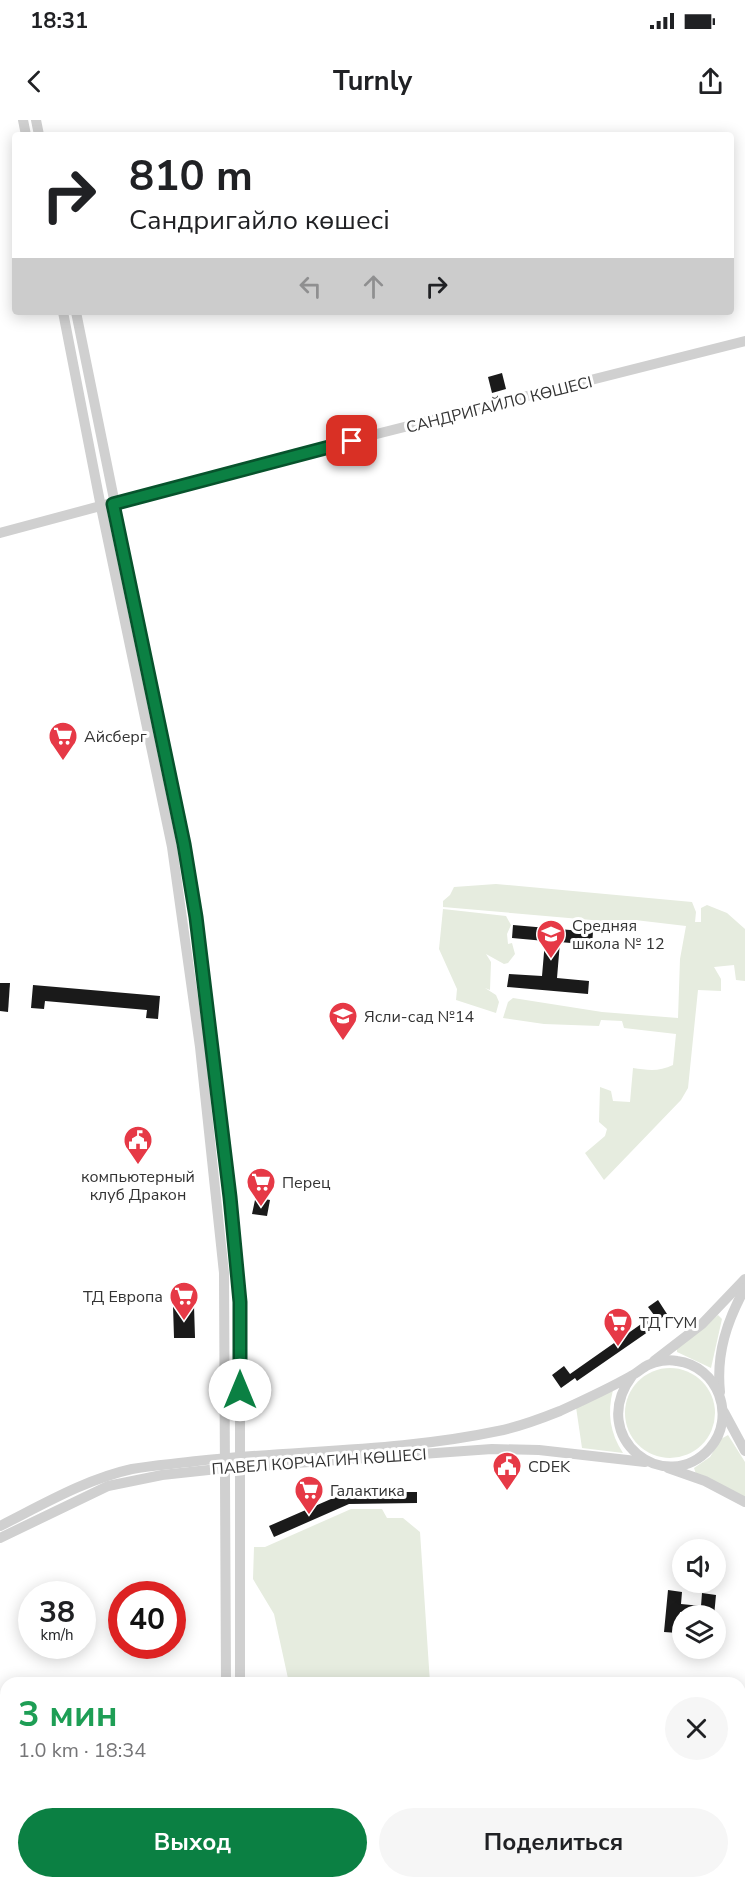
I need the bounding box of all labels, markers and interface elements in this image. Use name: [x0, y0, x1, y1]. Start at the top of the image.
text: 18:31: [30, 6, 88, 36]
text: Turnly: [333, 63, 412, 100]
icon: back: [18, 65, 51, 98]
icon: share: [694, 65, 727, 98]
text: 810 m: [129, 148, 253, 205]
icon: right: [30, 156, 108, 234]
text: Сандригайло көшесі: [129, 202, 390, 239]
icon: left: [294, 270, 327, 303]
icon: ahead: [357, 270, 390, 303]
icon: right: [420, 270, 453, 303]
street label: САНДРИГАЙЛО КӨШЕСІ: [404, 371, 595, 439]
pin: [326, 415, 377, 466]
icon: arrive: [335, 424, 368, 457]
supermarket icon: Айсберг: [47, 720, 79, 762]
place label: Айсберг: [84, 726, 147, 748]
place label: Средняя школа № 12: [572, 915, 665, 955]
school or university icon: Средняя школа № 12: [535, 918, 567, 960]
school or university icon: Ясли-сад №14: [327, 1000, 359, 1042]
place label: Ясли-сад №14: [364, 1006, 474, 1028]
public building icon: компьютерный клуб Дракон: [122, 1124, 154, 1166]
place label: компьютерный клуб Дракон: [81, 1166, 195, 1206]
supermarket icon: Перец: [245, 1166, 277, 1208]
place label: Перец: [282, 1172, 331, 1194]
supermarket icon: ТД Европа: [168, 1280, 200, 1322]
place label: ТД Европа: [83, 1286, 163, 1308]
supermarket icon: ТД ГУМ: [602, 1306, 634, 1348]
place label: ТД ГУМ: [639, 1312, 697, 1334]
position arrow: [208, 1358, 272, 1422]
street label: ПАВЕЛ КОРЧАГИН КӨШЕСІ: [211, 1444, 427, 1480]
public building icon: CDEK: [491, 1450, 523, 1492]
place label: CDEK: [528, 1456, 571, 1478]
supermarket icon: Галактика: [293, 1474, 325, 1516]
place label: Галактика: [330, 1480, 405, 1502]
map controls: [672, 1539, 726, 1659]
button: sound: [672, 1539, 726, 1593]
speed limit sign: 40: [108, 1581, 186, 1659]
text: 38: [39, 1592, 75, 1633]
button: layers: [672, 1605, 726, 1659]
text: km/h: [40, 1625, 74, 1645]
text: 3 мин: [18, 1690, 118, 1739]
button: close: [665, 1697, 728, 1760]
text: 1.0 km · 18:34: [18, 1737, 146, 1764]
button: Выход: [18, 1808, 367, 1877]
button: Поделиться: [379, 1808, 728, 1877]

